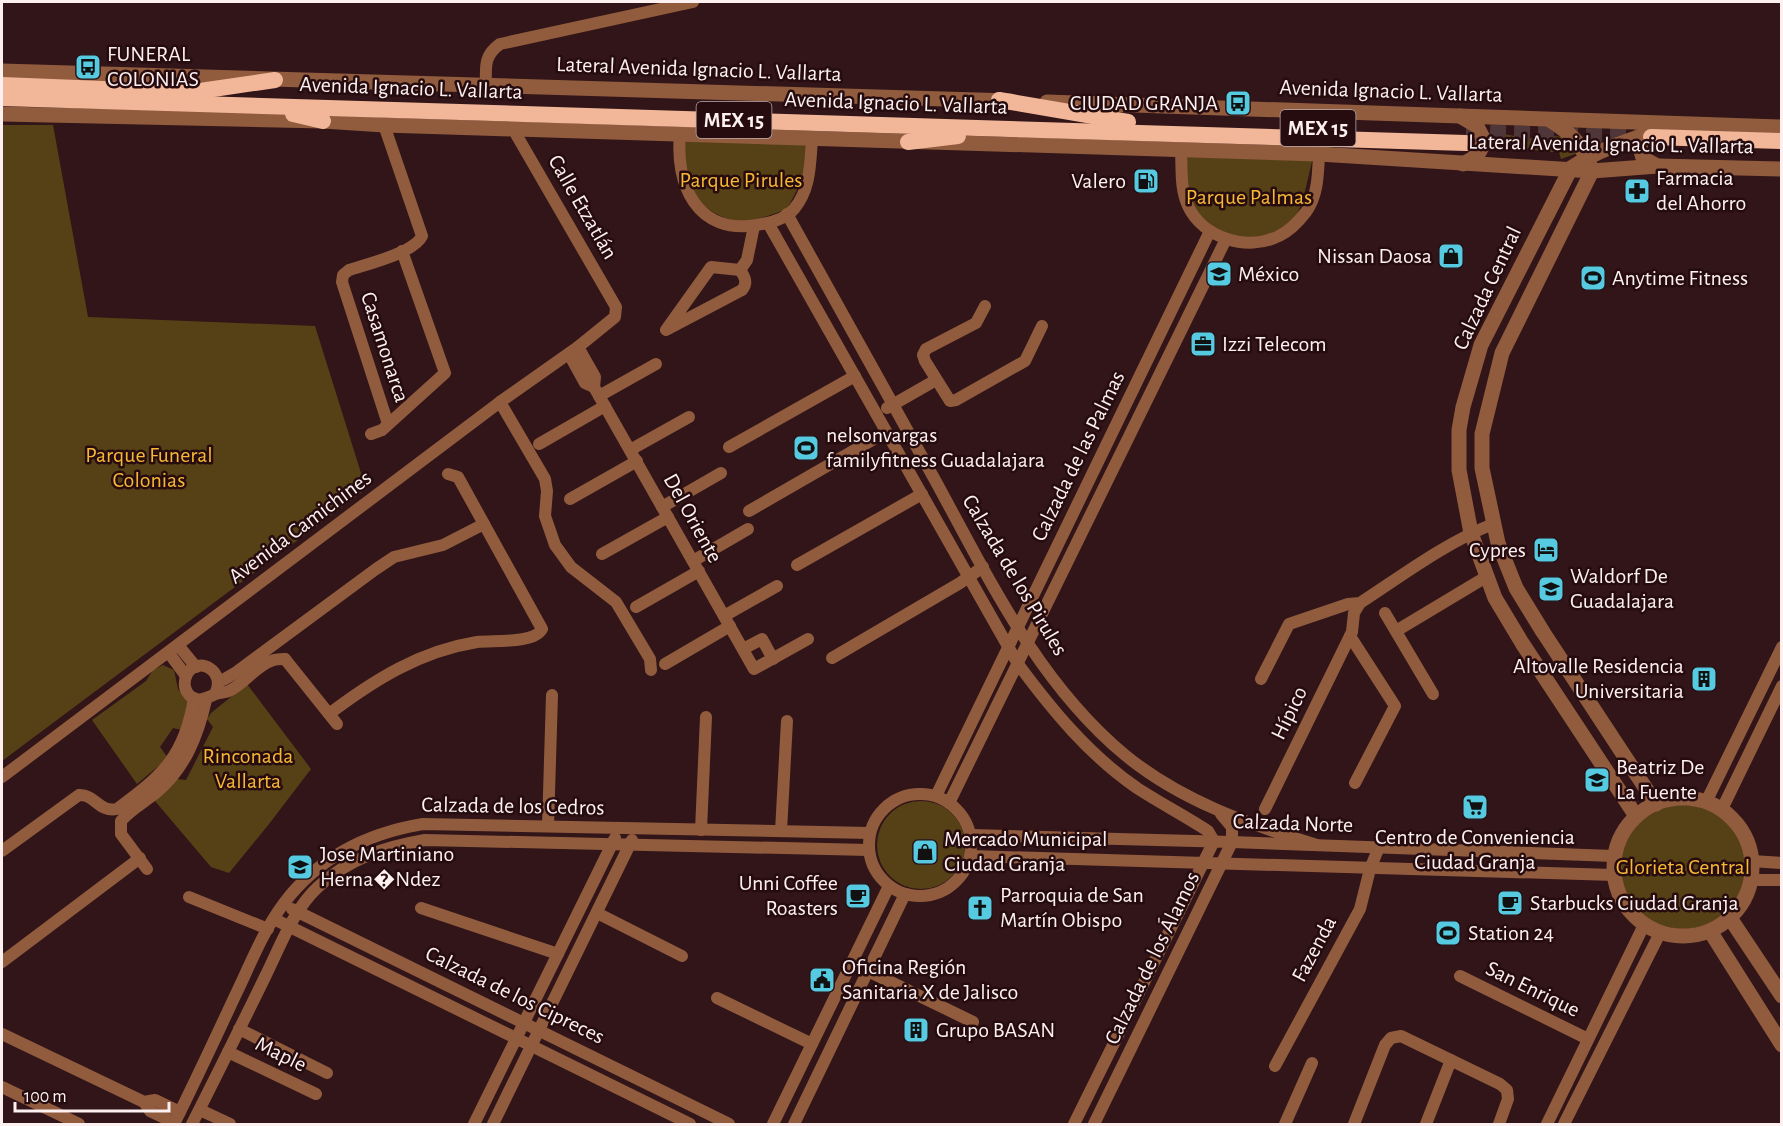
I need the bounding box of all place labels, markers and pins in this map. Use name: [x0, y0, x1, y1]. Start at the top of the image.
place label: FUNERAL COLONIAS: [107, 43, 199, 90]
bus stop icon: FUNERAL COLONIAS: [73, 52, 103, 82]
bus stop icon: CIUDAD GRANJA: [1223, 88, 1253, 118]
place label: CIUDAD GRANJA: [1070, 92, 1218, 114]
fuel station icon: Valero: [1131, 166, 1161, 196]
place label: Farmacia del Ahorro: [1656, 167, 1746, 214]
place label: Valero: [1071, 170, 1126, 192]
pharmacy icon: Farmacia del Ahorro: [1622, 176, 1652, 206]
shop icon: Nissan Daosa: [1436, 241, 1466, 271]
place label: Nissan Daosa: [1317, 245, 1432, 267]
school or university icon: México: [1204, 259, 1234, 289]
place label: México: [1238, 263, 1299, 285]
sports icon: Anytime Fitness: [1578, 263, 1608, 293]
place label: Anytime Fitness: [1612, 267, 1748, 289]
office icon: Izzi Telecom: [1188, 329, 1218, 359]
place label: Izzi Telecom: [1222, 333, 1327, 355]
place label: nelsonvargas familyfitness Guadalajara: [826, 424, 1045, 471]
sports icon: nelsonvargas familyfitness Guadalajara: [791, 433, 821, 463]
hotel icon: Cypres: [1531, 535, 1561, 565]
place label: Cypres: [1469, 539, 1526, 561]
place label: Waldorf De Guadalajara: [1570, 565, 1674, 612]
school or university icon: Waldorf De Guadalajara: [1536, 574, 1566, 604]
place label: Altovalle Residencia Universitaria: [1513, 655, 1684, 702]
building icon: Altovalle Residencia Universitaria: [1689, 664, 1719, 694]
place label: Beatriz De La Fuente: [1616, 756, 1704, 803]
school or university icon: Beatriz De La Fuente: [1582, 765, 1612, 795]
supermarket icon: Centro de Conveniencia Ciudad Granja: [1460, 792, 1490, 822]
place label: Centro de Conveniencia Ciudad Granja: [1375, 826, 1575, 873]
place label: Mercado Municipal Ciudad Granja: [944, 828, 1108, 875]
shop icon: Mercado Municipal Ciudad Granja: [910, 837, 940, 867]
place label: Jose Martiniano Herna�Ndez: [320, 843, 454, 890]
school or university icon: Jose Martiniano Herna�Ndez: [285, 852, 315, 882]
place label: Unni Coffee Roasters: [739, 872, 838, 919]
cafe icon: Unni Coffee Roasters: [843, 881, 873, 911]
place label: Parroquia de San Martín Obispo: [1000, 884, 1144, 931]
cafe icon: Starbucks Ciudad Granja: [1495, 888, 1525, 918]
place label: Starbucks Ciudad Granja: [1530, 892, 1739, 914]
church icon: Parroquia de San Martín Obispo: [965, 893, 995, 923]
sports icon: Station 24: [1433, 918, 1463, 948]
place label: Station 24: [1468, 922, 1554, 944]
place label: Oficina Región Sanitaria X de Jalisco: [842, 956, 1018, 1003]
public building icon: Oficina Región Sanitaria X de Jalisco: [807, 965, 837, 995]
building icon: Grupo BASAN: [901, 1015, 931, 1045]
place label: Grupo BASAN: [936, 1019, 1055, 1041]

